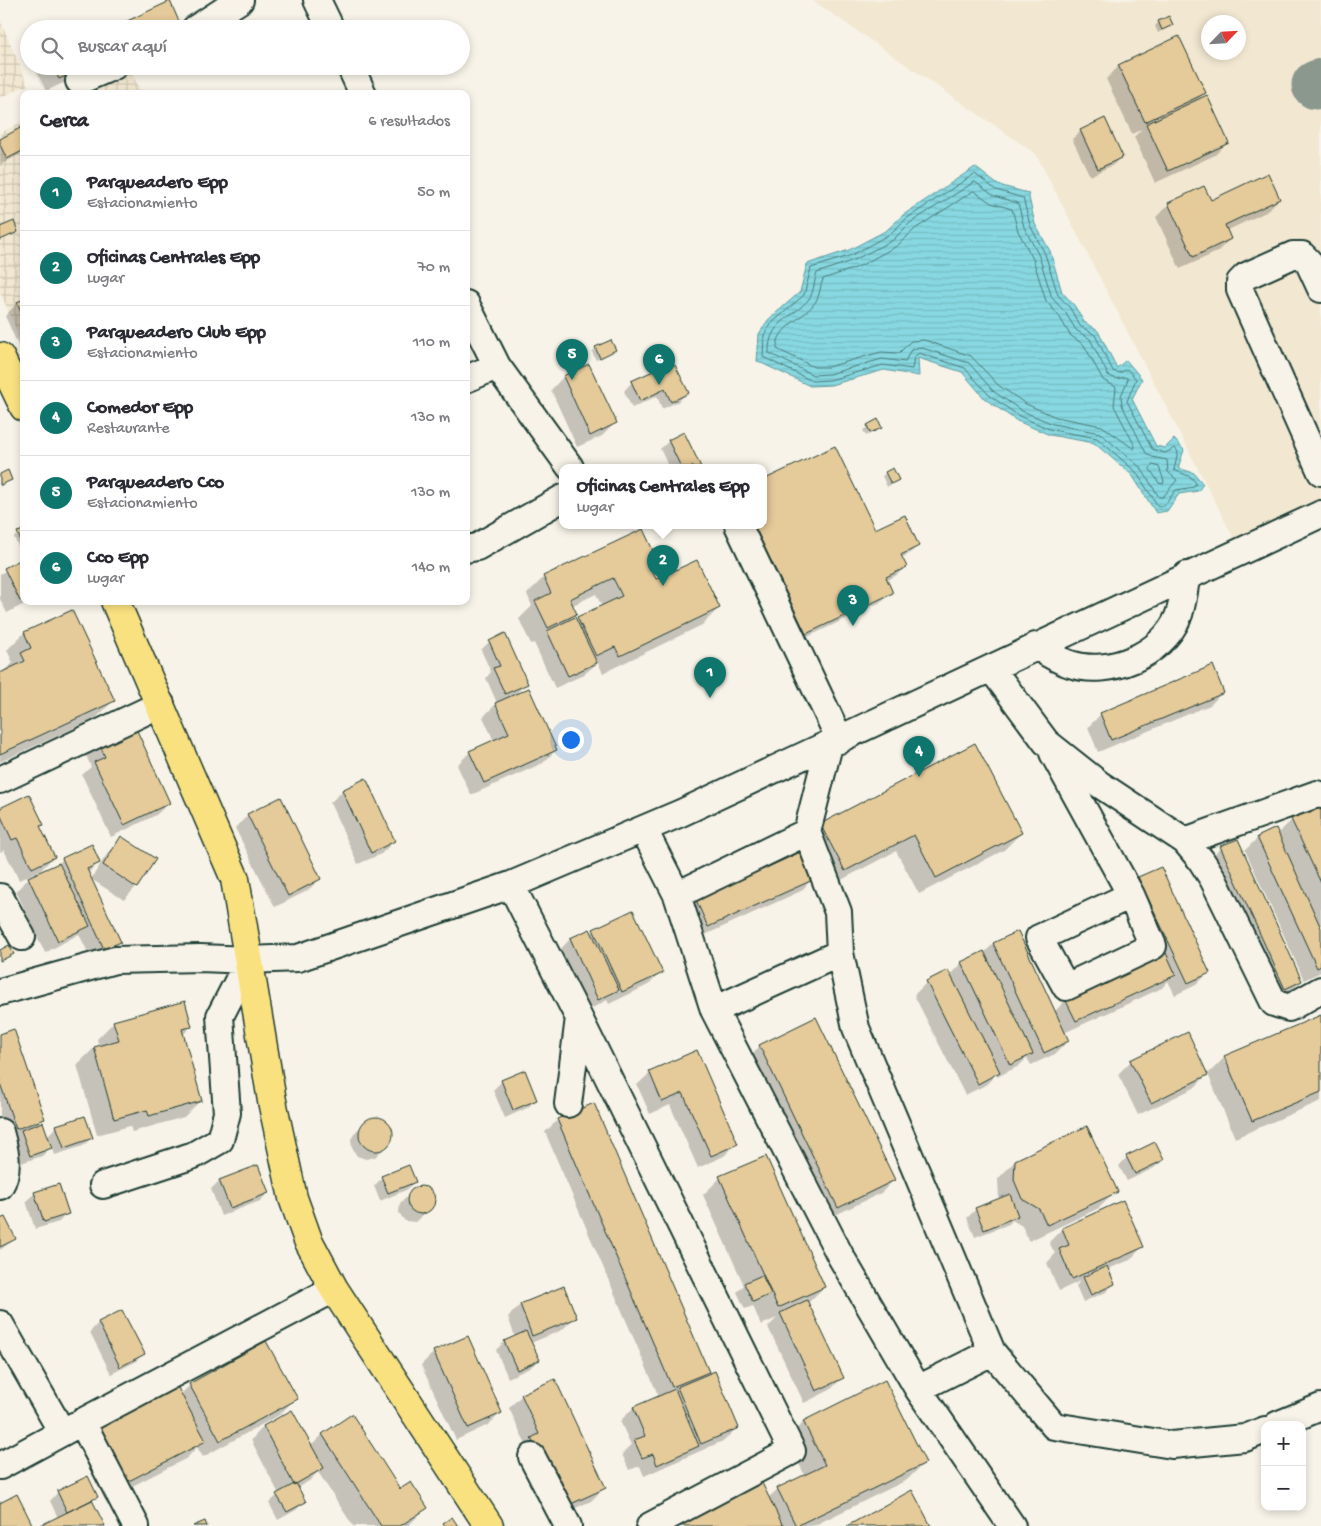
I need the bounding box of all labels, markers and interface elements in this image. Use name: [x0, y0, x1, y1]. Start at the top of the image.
north arrow: [1201, 15, 1246, 60]
search box: [20, 20, 470, 75]
icon: search: [38, 34, 66, 62]
text: Buscar aquí: [78, 36, 167, 59]
text: Cerca: [40, 110, 88, 135]
text: 6 resultados: [368, 113, 450, 132]
text: Parqueadero Epp: [87, 172, 228, 195]
text: 1: [53, 184, 59, 203]
text: 50 m: [417, 184, 450, 203]
text: Estacionamiento: [87, 195, 198, 214]
text: Oficinas Centrales Epp: [87, 247, 260, 270]
text: 2: [52, 259, 60, 278]
text: 70 m: [417, 259, 450, 278]
text: Lugar: [87, 270, 124, 289]
text: Parqueadero Club Epp: [87, 322, 266, 345]
text: 3: [52, 334, 60, 353]
text: 110 m: [413, 334, 450, 353]
pin: 5: [556, 339, 588, 380]
pin: 6: [643, 344, 675, 385]
text: Estacionamiento: [87, 345, 198, 364]
text: Comedor Epp: [87, 397, 193, 420]
text: 4: [52, 409, 60, 428]
text: 130 m: [411, 409, 450, 428]
text: Restaurante: [87, 420, 169, 439]
popup: [559, 464, 767, 529]
text: Parqueadero Cco: [87, 472, 224, 495]
text: Oficinas Centrales Epp: [576, 476, 750, 499]
text: 5: [52, 484, 60, 503]
text: 130 m: [411, 484, 450, 503]
text: Estacionamiento: [87, 495, 198, 514]
text: Lugar: [576, 499, 613, 518]
pin: 2: [647, 545, 679, 586]
text: Cco Epp: [87, 547, 149, 570]
text: 6: [52, 559, 60, 578]
text: 140 m: [412, 559, 450, 578]
text: Lugar: [87, 570, 124, 589]
pin: 3: [837, 585, 869, 626]
pin: 1: [694, 657, 726, 698]
your location: [558, 727, 584, 753]
pin: 4: [903, 736, 935, 777]
map controls: [1261, 1421, 1306, 1511]
button: +: [1261, 1421, 1306, 1466]
button: −: [1261, 1466, 1306, 1511]

